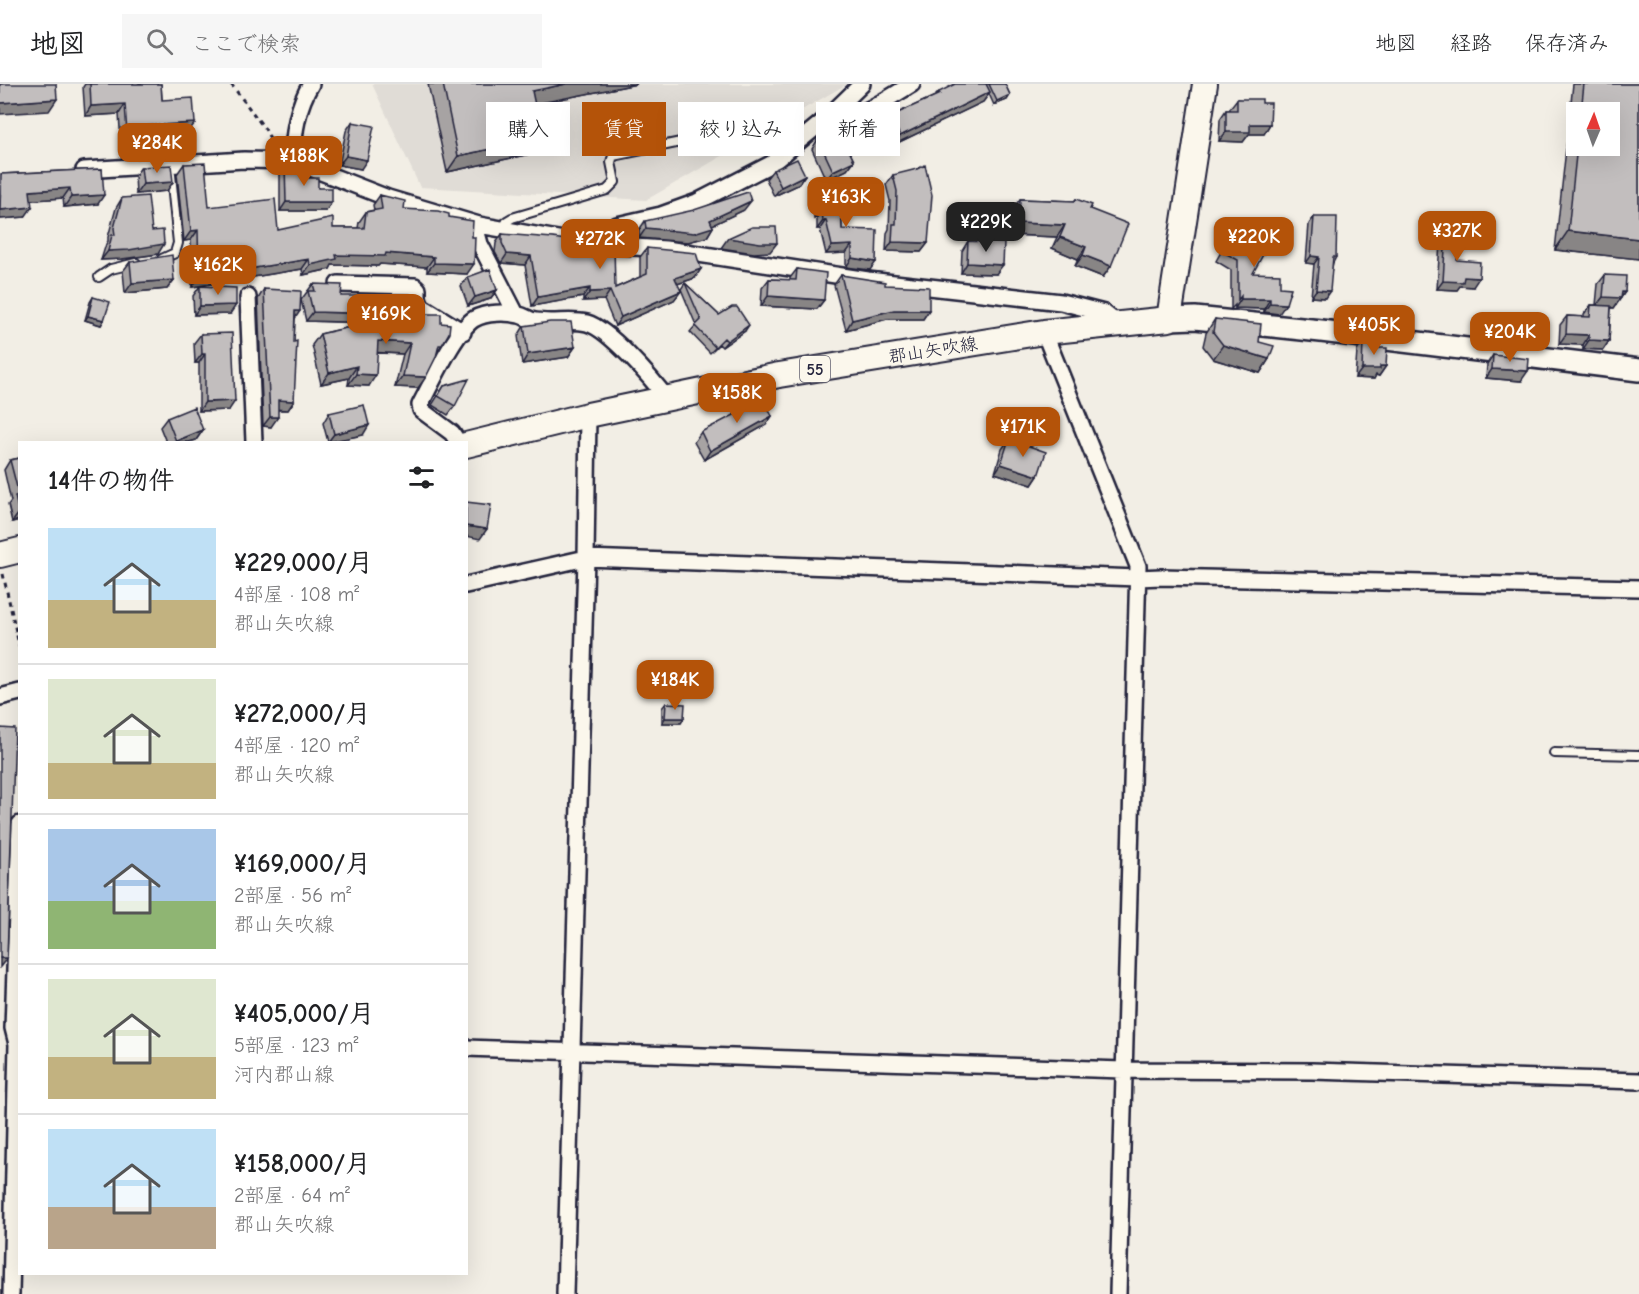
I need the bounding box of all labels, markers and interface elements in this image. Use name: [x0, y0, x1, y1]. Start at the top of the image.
search box: [122, 14, 542, 68]
icon: search: [143, 25, 176, 58]
text: 地図: [30, 28, 86, 60]
text: ここで検索: [191, 31, 301, 57]
text: 地図: [1375, 31, 1417, 55]
text: 経路: [1450, 31, 1492, 55]
text: 保存済み: [1525, 31, 1609, 55]
chip: 購入: [486, 102, 570, 156]
chip: 賃貸: [582, 102, 666, 156]
chip: 絞り込み: [678, 102, 804, 156]
chip: 新着: [816, 102, 900, 156]
north arrow: [1566, 102, 1620, 156]
map controls: [1566, 102, 1620, 156]
pin: ¥284K: [115, 123, 199, 174]
text: ¥284K: [132, 131, 182, 154]
pin: ¥188K: [262, 136, 346, 187]
text: ¥188K: [279, 144, 329, 167]
pin: ¥163K: [804, 177, 888, 228]
text: ¥163K: [821, 185, 871, 208]
pin: ¥229K: [944, 202, 1028, 253]
text: ¥229K: [960, 210, 1012, 233]
pin: ¥327K: [1415, 211, 1499, 262]
pin: ¥220K: [1212, 217, 1296, 268]
pin: ¥272K: [558, 219, 642, 270]
text: ¥327K: [1432, 219, 1482, 242]
text: ¥220K: [1228, 225, 1280, 248]
text: ¥272K: [575, 227, 625, 250]
pin: ¥162K: [176, 245, 260, 296]
text: ¥162K: [193, 253, 243, 276]
pin: ¥169K: [344, 294, 428, 345]
text: ¥169K: [361, 302, 411, 325]
pin: ¥405K: [1332, 305, 1416, 356]
pin: ¥204K: [1468, 312, 1552, 363]
text: ¥405K: [1348, 313, 1400, 336]
text: ¥204K: [1484, 320, 1536, 343]
street label: 郡山矢吹線: [887, 333, 979, 368]
road number: 55: [800, 356, 830, 382]
pin: ¥158K: [695, 373, 779, 424]
text: ¥158K: [712, 381, 762, 404]
pin: ¥171K: [981, 407, 1065, 458]
text: ¥171K: [1000, 415, 1046, 438]
icon: filters: [405, 461, 438, 494]
text: 14件の物件: [48, 466, 174, 496]
text: ¥229,000/月: [234, 548, 373, 578]
icon: home: [96, 552, 168, 624]
text: 4部屋 · 108 m²: [234, 583, 359, 606]
text: 郡山矢吹線: [234, 612, 334, 635]
pin: ¥184K: [633, 660, 717, 711]
text: ¥184K: [651, 668, 699, 691]
text: ¥272,000/月: [234, 699, 371, 729]
icon: home: [96, 703, 168, 775]
text: 4部屋 · 120 m²: [234, 734, 359, 757]
text: 郡山矢吹線: [234, 763, 334, 786]
text: ¥169,000/月: [234, 849, 371, 879]
icon: home: [96, 853, 168, 925]
text: 2部屋 · 56 m²: [234, 884, 351, 907]
text: 郡山矢吹線: [234, 913, 334, 936]
text: ¥405,000/月: [234, 999, 375, 1029]
icon: home: [96, 1003, 168, 1075]
text: 5部屋 · 123 m²: [234, 1034, 358, 1057]
text: 河内郡山線: [234, 1063, 334, 1086]
text: ¥158,000/月: [234, 1149, 371, 1179]
icon: home: [96, 1153, 168, 1225]
text: 2部屋 · 64 m²: [234, 1184, 350, 1207]
text: 郡山矢吹線: [234, 1213, 334, 1236]

